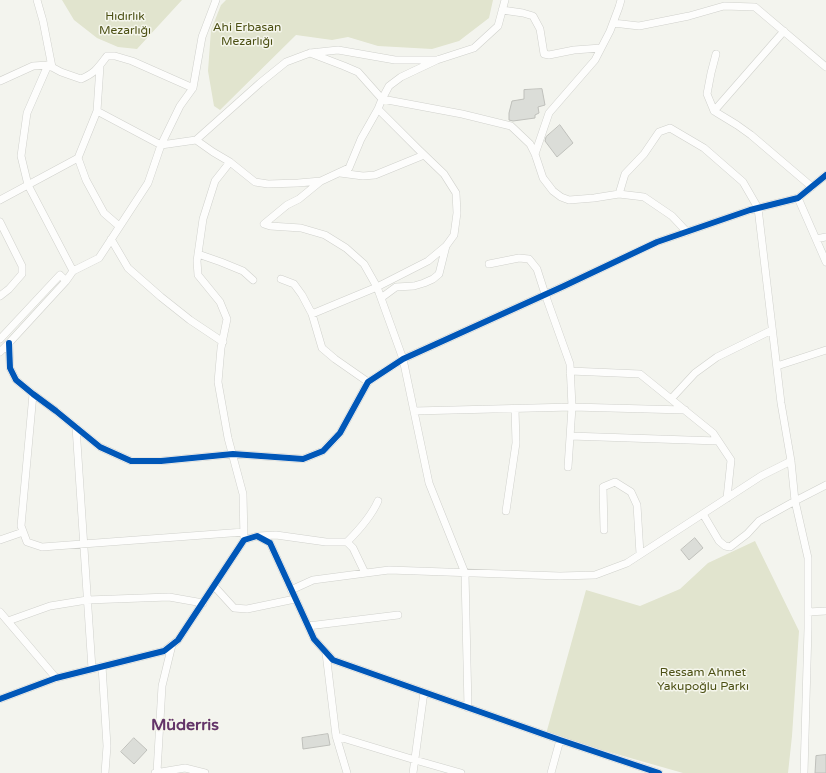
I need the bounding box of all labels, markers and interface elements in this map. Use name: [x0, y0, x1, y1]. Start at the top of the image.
park label: Hıdırlık Mezarlığı: [99, 10, 151, 38]
park label: Ahi Erbasan Mezarlığı: [213, 21, 281, 49]
park label: Ressam Ahmet Yakupoğlu Parkı: [657, 666, 749, 694]
district label: Müderris: [151, 716, 219, 736]

